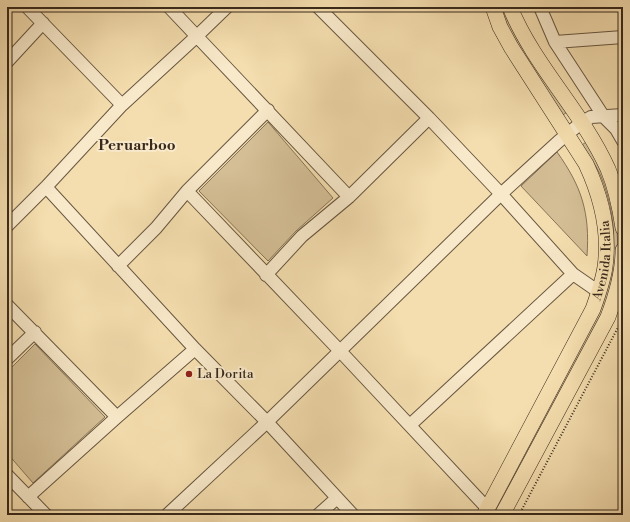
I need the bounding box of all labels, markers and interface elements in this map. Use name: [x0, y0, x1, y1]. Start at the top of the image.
district label: Peruarboo: [98, 136, 176, 155]
street label: Avenida Italia: [588, 219, 614, 304]
place label: La Dorita: [197, 366, 254, 382]
marker: La Dorita: [184, 369, 194, 379]

